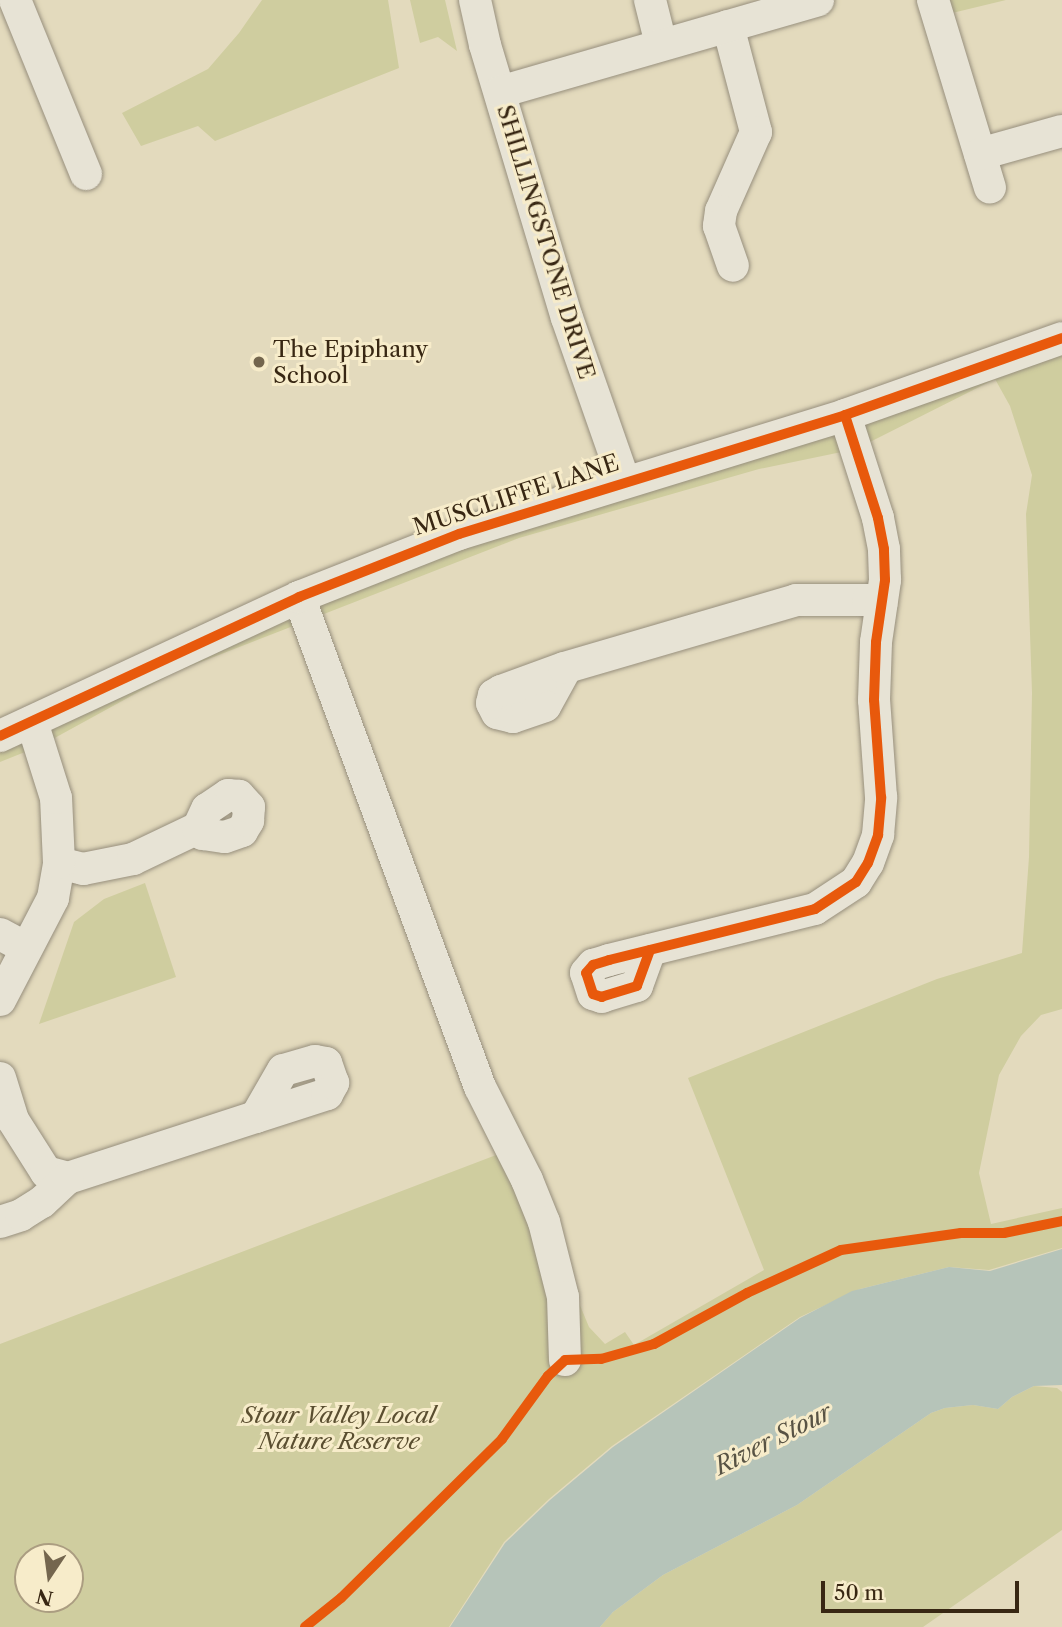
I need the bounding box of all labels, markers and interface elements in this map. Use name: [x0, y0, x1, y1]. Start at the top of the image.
street label: SHILLINGSTONE DRIVE: [491, 101, 601, 383]
place label: The Epiphany School: [273, 335, 428, 389]
marker: The Epiphany School: [251, 354, 267, 370]
street label: MUSCLIFFE LANE: [410, 449, 622, 541]
water label: River Stour: [710, 1397, 836, 1481]
park label: Stour Valley Local Nature Reserve: [242, 1401, 436, 1455]
north arrow: [14, 1543, 84, 1613]
scale bar: [824, 1568, 1022, 1612]
text: 50 m: [834, 1580, 884, 1605]
text: N: [34, 1584, 55, 1610]

